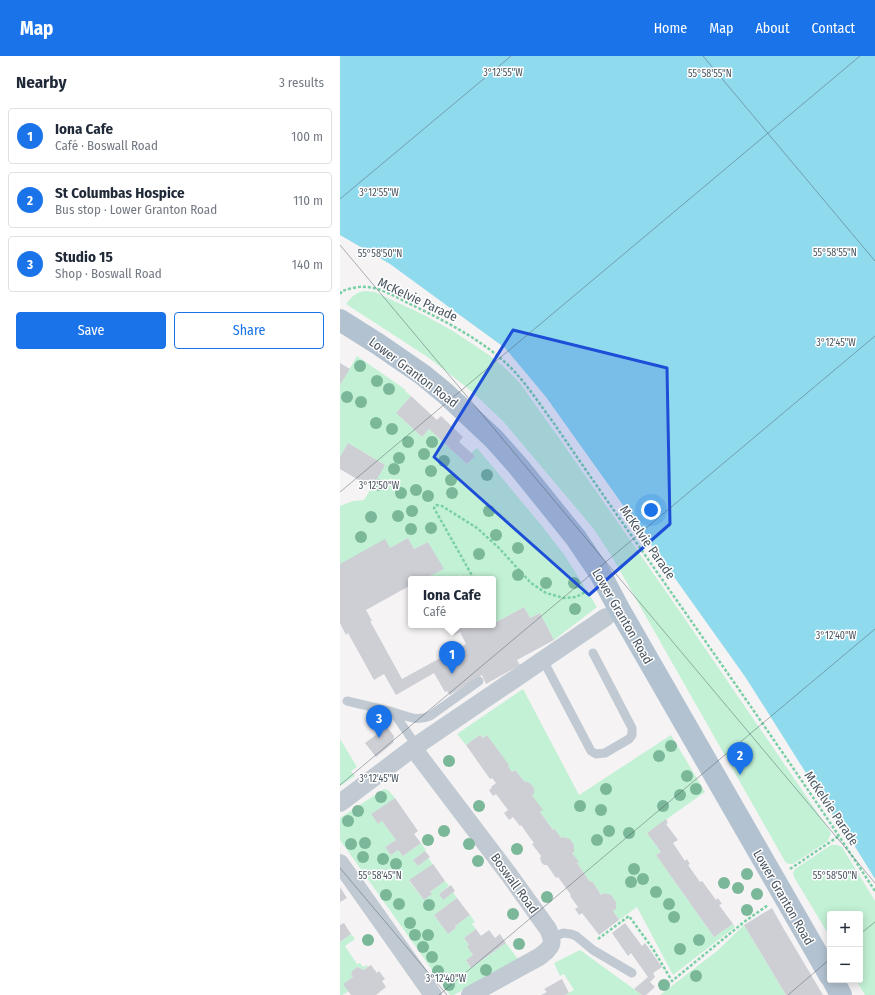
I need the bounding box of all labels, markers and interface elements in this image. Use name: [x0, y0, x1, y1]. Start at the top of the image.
text: Map: [20, 17, 53, 40]
text: Home: [654, 20, 687, 37]
text: Map: [709, 20, 733, 37]
text: About: [755, 20, 790, 37]
text: Contact: [812, 20, 855, 37]
text: 3°12'55"W: [483, 67, 523, 79]
text: 55°58'55"N: [688, 68, 732, 80]
text: Nearby: [16, 72, 67, 93]
text: 3 results: [279, 75, 324, 90]
text: Iona Cafe: [55, 120, 113, 138]
text: 1: [27, 129, 33, 144]
text: 100 m: [291, 129, 323, 144]
text: Café · Boswall Road: [55, 138, 158, 153]
text: St Columbas Hospice: [55, 184, 185, 202]
text: 3°12'55"W: [359, 187, 399, 199]
text: 2: [27, 193, 33, 208]
text: 110 m: [293, 193, 323, 208]
text: Bus stop · Lower Granton Road: [55, 202, 217, 217]
text: 55°58'55"N: [813, 247, 857, 259]
text: Studio 15: [55, 248, 113, 266]
text: 55°58'50"N: [358, 248, 402, 260]
text: 3: [27, 257, 33, 272]
text: 140 m: [292, 257, 323, 272]
text: Shop · Boswall Road: [55, 266, 162, 281]
street label: McKelvie Parade: [376, 274, 460, 324]
button: Save: [16, 312, 166, 349]
button: Share: [174, 312, 324, 349]
street label: Lower Granton Road: [366, 334, 461, 411]
text: 3°12'45"W: [816, 337, 856, 349]
text: 3°12'50"W: [359, 480, 400, 492]
your location: [641, 500, 661, 520]
street label: McKelvie Parade: [617, 503, 678, 582]
street label: Lower Granton Road: [589, 566, 656, 667]
popup: [408, 576, 496, 628]
text: Iona Cafe: [423, 586, 481, 604]
text: Café: [423, 604, 446, 619]
text: 3°12'40"W: [816, 630, 857, 642]
pin: 1: [439, 641, 465, 674]
pin: 3: [366, 705, 392, 738]
pin: 2: [727, 742, 753, 775]
street label: McKelvie Parade: [801, 768, 862, 848]
text: 3°12'45"W: [359, 773, 399, 785]
street label: Lower Granton Road: [750, 847, 817, 948]
street label: Boswall Road: [488, 850, 541, 916]
text: 55°58'45"N: [358, 870, 402, 882]
text: 55°58'50"N: [813, 870, 857, 882]
map controls: [827, 911, 863, 983]
button: +: [827, 911, 863, 947]
button: −: [827, 947, 863, 983]
text: 3°12'40"W: [426, 973, 467, 985]

